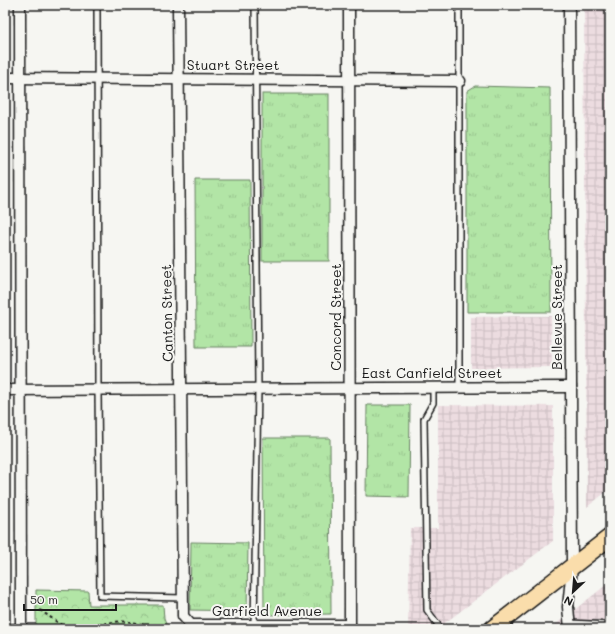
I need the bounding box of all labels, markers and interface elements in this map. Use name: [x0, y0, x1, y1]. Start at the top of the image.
street label: Stuart Street: [187, 55, 279, 74]
street label: Concord Street: [326, 263, 345, 371]
street label: Canton Street: [156, 264, 177, 362]
street label: Bellevue Street: [547, 264, 566, 370]
street label: East Canfield Street: [362, 363, 502, 382]
north arrow: [553, 572, 593, 612]
scale bar: [24, 586, 116, 612]
text: 50 m: [30, 591, 58, 607]
text: N: [561, 593, 575, 610]
street label: Garfield Avenue: [212, 601, 322, 620]

